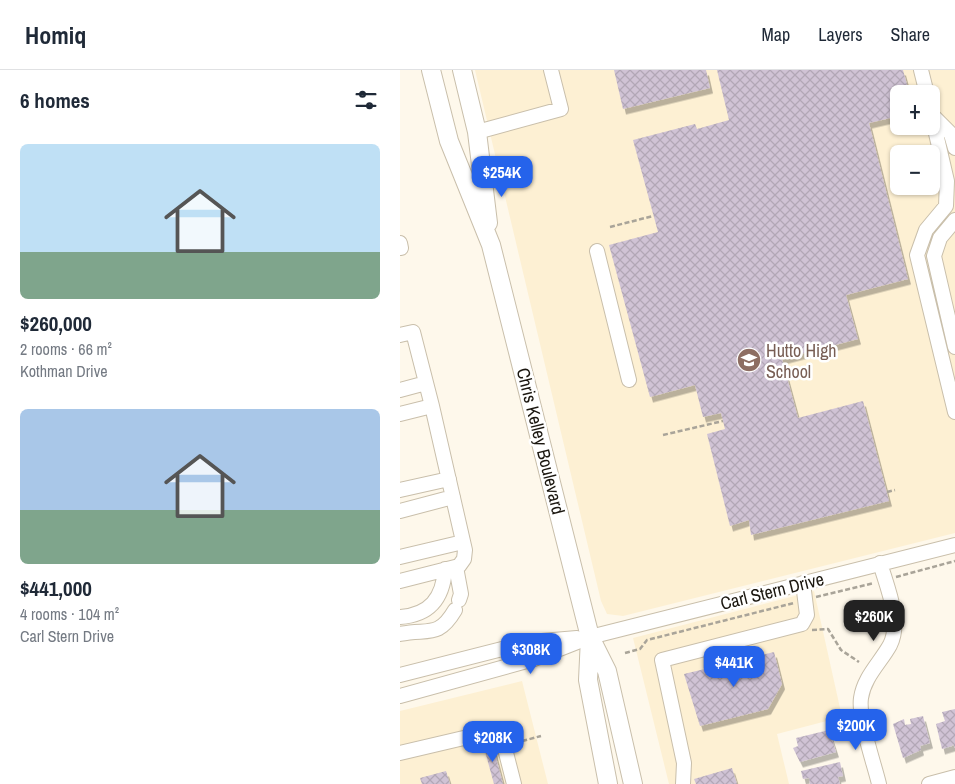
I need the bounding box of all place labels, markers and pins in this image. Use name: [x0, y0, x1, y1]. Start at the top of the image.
pin: $254K: [467, 156, 537, 198]
place label: Hutto High School: [766, 338, 837, 384]
school or university icon: Hutto High School: [736, 347, 762, 373]
pin: $260K: [839, 600, 909, 642]
pin: $308K: [496, 632, 566, 675]
pin: $441K: [699, 646, 769, 688]
pin: $200K: [821, 708, 891, 751]
pin: $208K: [458, 720, 528, 763]

